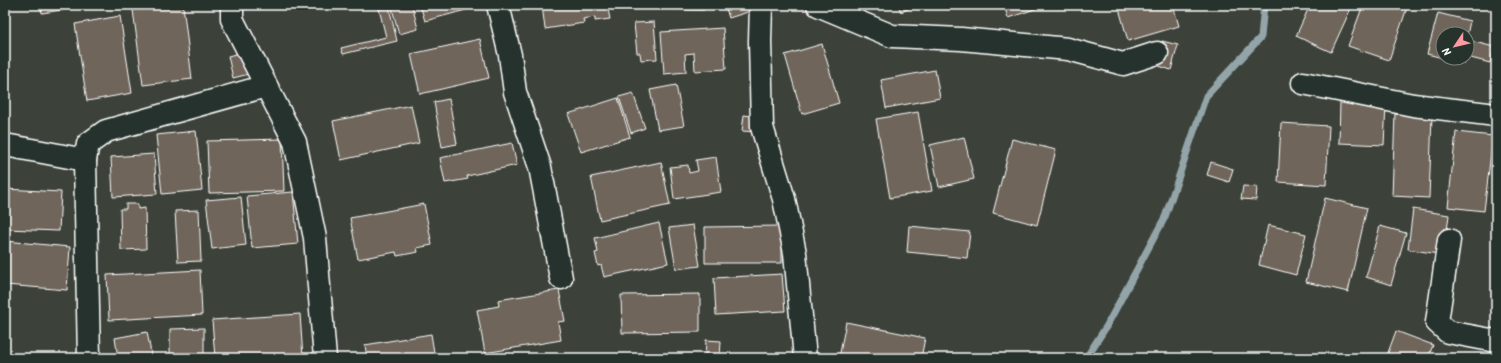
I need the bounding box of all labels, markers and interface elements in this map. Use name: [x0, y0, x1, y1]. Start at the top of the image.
north arrow: [1435, 26, 1475, 66]
text: N: [1438, 43, 1457, 59]

